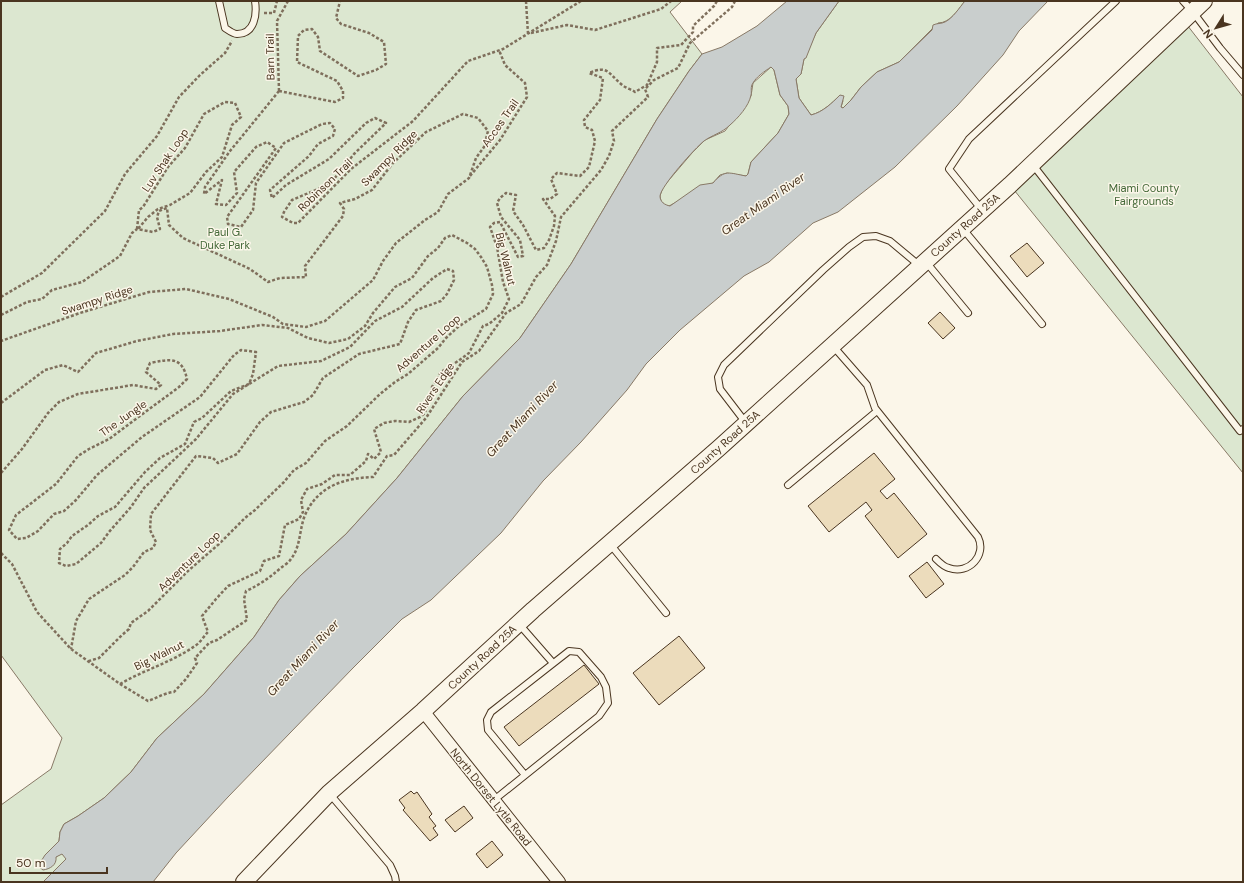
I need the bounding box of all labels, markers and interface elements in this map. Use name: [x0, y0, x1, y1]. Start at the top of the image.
north arrow: [1196, 8, 1236, 48]
text: N: [1200, 27, 1216, 41]
street label: Barn Trail: [263, 34, 277, 80]
street label: Acces Trail: [478, 96, 522, 150]
street label: Luv Shak Loop: [139, 126, 191, 194]
street label: Swampy Ridge: [358, 127, 420, 189]
street label: Robinson Trail: [295, 155, 355, 215]
water label: Great Miami River: [718, 169, 809, 239]
park label: Miami County Fairgrounds: [1109, 181, 1179, 208]
street label: County Road 25A: [927, 190, 1003, 260]
park label: Paul G. Duke Park: [200, 225, 250, 252]
street label: Big Walnut: [493, 231, 519, 287]
street label: Swampy Ridge: [60, 282, 134, 318]
street label: Adventure Loop: [393, 311, 463, 375]
street label: Rivers Edge: [413, 360, 457, 416]
water label: Great Miami River: [482, 377, 562, 461]
street label: The Jungle: [97, 397, 149, 439]
street label: County Road 25A: [687, 407, 763, 477]
street label: Adventure Loop: [155, 528, 223, 594]
water label: Great Miami River: [263, 616, 343, 700]
street label: County Road 25A: [445, 622, 519, 692]
street label: Big Walnut: [132, 637, 186, 673]
street label: North Dorset Lytle Road: [447, 745, 535, 849]
scale bar: [10, 849, 107, 875]
text: 50 m: [16, 855, 45, 871]

